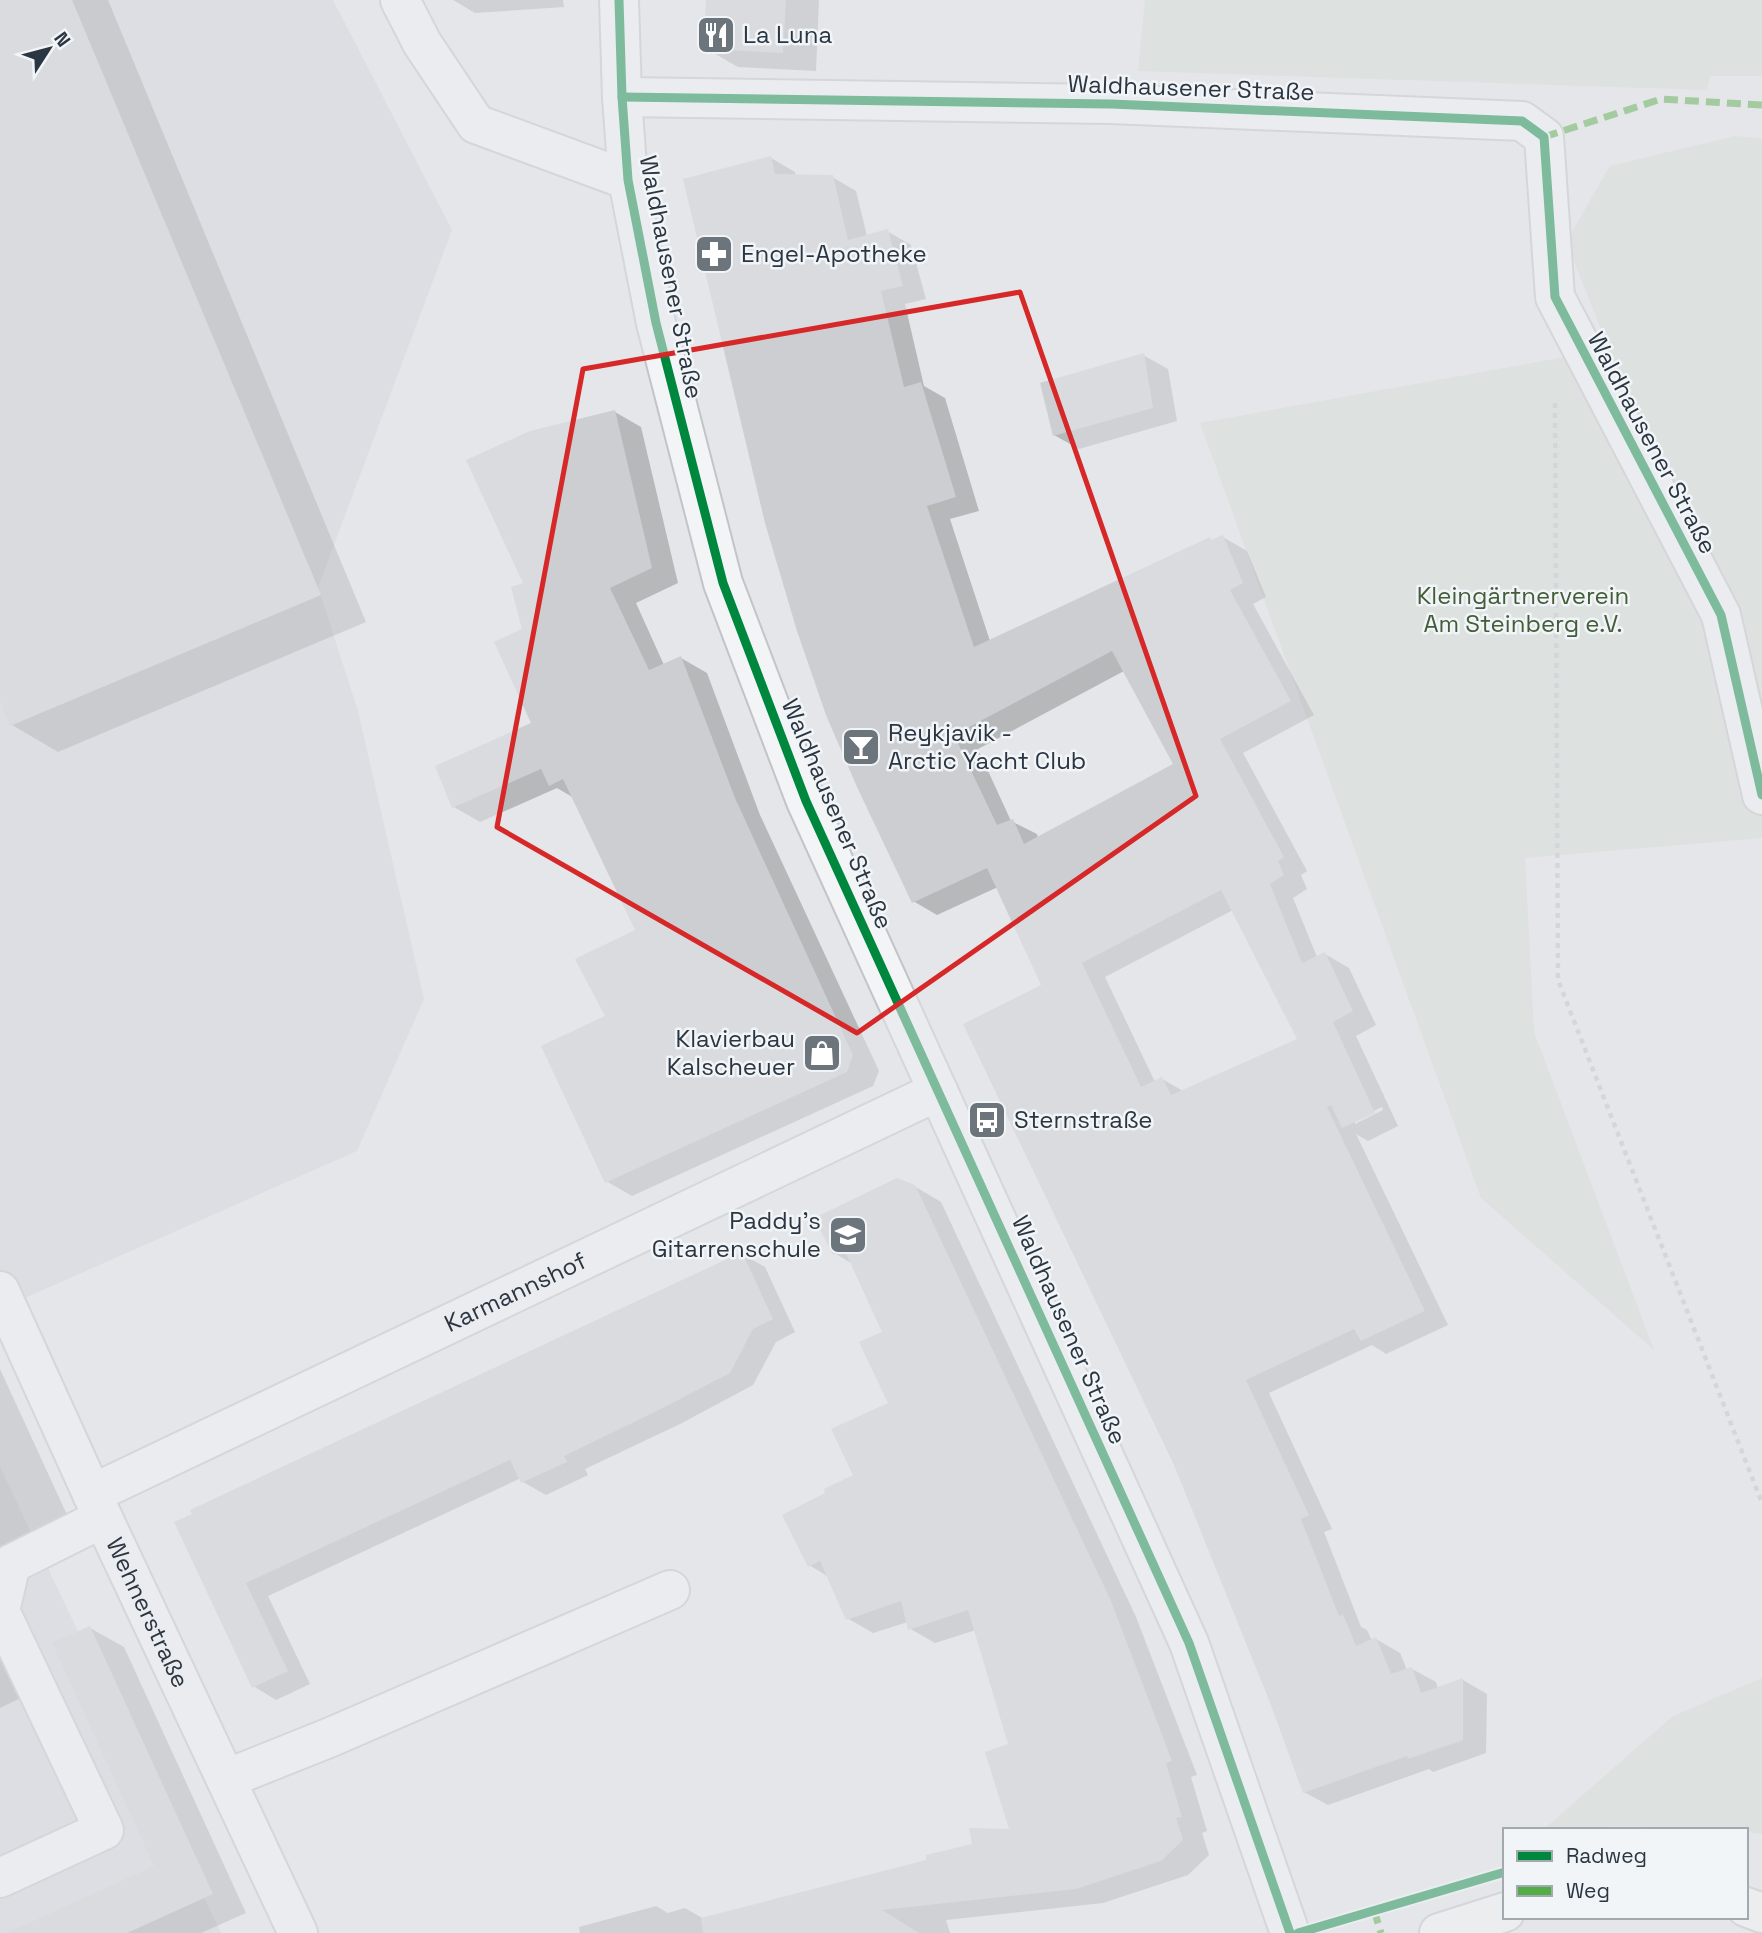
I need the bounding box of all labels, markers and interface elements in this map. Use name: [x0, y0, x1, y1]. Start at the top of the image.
north arrow: [14, 14, 84, 84]
restaurant icon: La Luna: [695, 14, 737, 56]
place label: La Luna: [743, 19, 832, 50]
text: N: [48, 27, 76, 52]
street label: Waldhausener Straße: [1067, 68, 1315, 107]
street label: Waldhausener Straße: [633, 153, 710, 401]
pharmacy icon: Engel-Apotheke: [693, 233, 735, 275]
place label: Engel-Apotheke: [741, 238, 927, 269]
street label: Waldhausener Straße: [1581, 326, 1724, 559]
park label: Kleingärtnerverein Am Steinberg e.V.: [1417, 580, 1629, 639]
street label: Waldhausener Straße: [775, 694, 900, 934]
place label: Reykjavik - Arctic Yacht Club: [888, 717, 1086, 776]
bar icon: Reykjavik - Arctic Yacht Club: [840, 726, 882, 768]
place label: Klavierbau Kalscheuer: [667, 1023, 795, 1082]
shop icon: Klavierbau Kalscheuer: [801, 1032, 843, 1074]
bus stop icon: Sternstraße: [966, 1099, 1008, 1141]
place label: Sternstraße: [1014, 1104, 1152, 1135]
place label: Paddy's Gitarrenschule: [652, 1205, 821, 1264]
street label: Waldhausener Straße: [1005, 1211, 1134, 1449]
school or university icon: Paddy's Gitarrenschule: [827, 1214, 869, 1256]
street label: Karmannshof: [439, 1245, 591, 1339]
street label: Wehnerstraße: [99, 1532, 197, 1693]
legend: [1503, 1828, 1748, 1919]
text: Radweg: [1566, 1842, 1647, 1869]
text: Weg: [1566, 1877, 1610, 1904]

